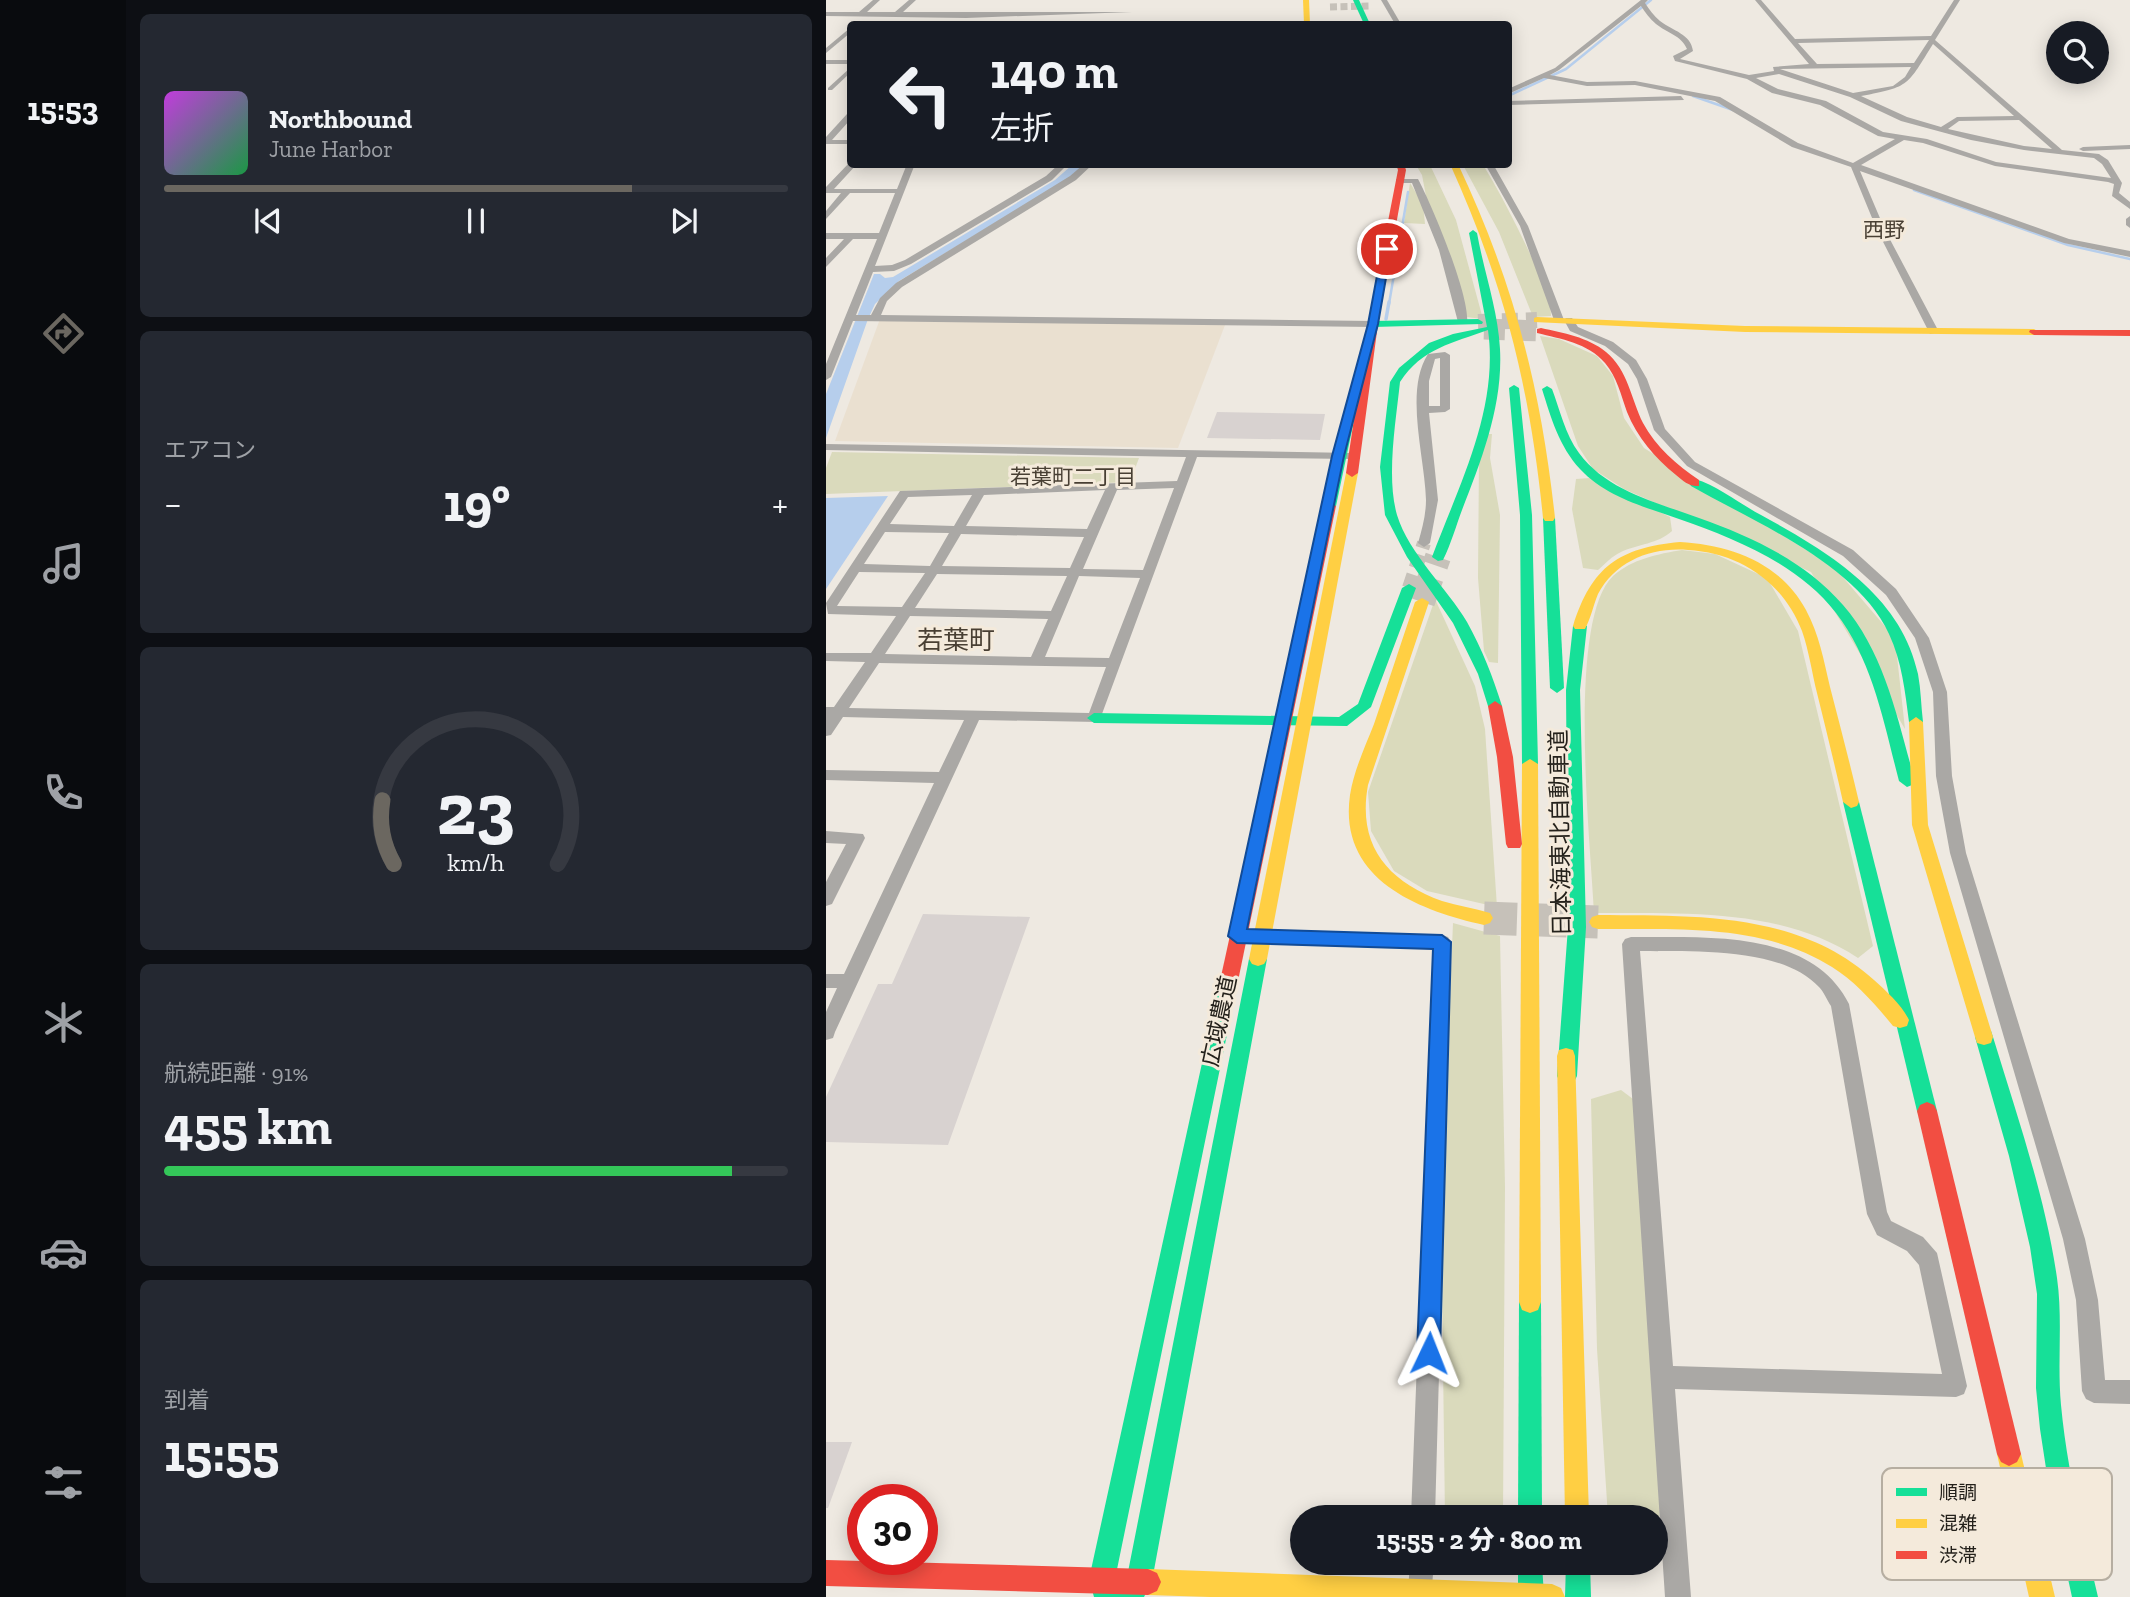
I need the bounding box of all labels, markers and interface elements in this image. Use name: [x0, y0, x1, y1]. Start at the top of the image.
map controls: [2046, 21, 2109, 84]
button: search: [2046, 21, 2109, 84]
text: 140 m: [990, 42, 1118, 101]
icon: left: [875, 49, 966, 140]
text: 15:53: [27, 90, 99, 128]
text: Northbound: [269, 103, 412, 135]
text: 左折: [990, 109, 1054, 147]
text: June Harbor: [269, 135, 393, 163]
icon: previous: [249, 202, 287, 240]
icon: pause: [457, 202, 495, 240]
icon: next: [665, 202, 703, 240]
district label: 西野: [1863, 217, 1905, 242]
pin: [1357, 219, 1417, 279]
icon: arrive: [1368, 230, 1406, 268]
icon: directions: [39, 309, 88, 358]
text: エアコン: [164, 436, 256, 464]
district label: 若葉町二丁目: [1010, 464, 1136, 489]
text: 19°: [443, 472, 510, 534]
text: −: [164, 481, 182, 527]
text: +: [772, 481, 788, 527]
icon: music: [39, 539, 88, 588]
district label: 若葉町: [917, 624, 995, 656]
street label: 日本海東北自動車道: [1544, 729, 1576, 937]
text: 23: [437, 766, 515, 854]
icon: phone: [39, 768, 88, 817]
text: km/h: [447, 847, 505, 877]
street label: 広域農道: [1196, 973, 1242, 1069]
icon: climate: [39, 998, 88, 1047]
text: 航続距離 · 91%: [164, 1059, 308, 1087]
text: 455 km: [164, 1095, 332, 1157]
icon: car: [39, 1228, 88, 1277]
position arrow: [1392, 1316, 1466, 1390]
text: 到着: [164, 1386, 210, 1414]
text: 15:55: [164, 1422, 279, 1484]
icon: filters: [39, 1458, 88, 1507]
legend: [1882, 1468, 2112, 1580]
text: 順調: [1939, 1481, 1977, 1504]
speed limit sign: 30: [847, 1484, 938, 1575]
text: 混雑: [1939, 1512, 1977, 1535]
text: 15:55 · 2 分 · 800 m: [1376, 1524, 1582, 1556]
text: 渋滞: [1939, 1544, 1977, 1567]

